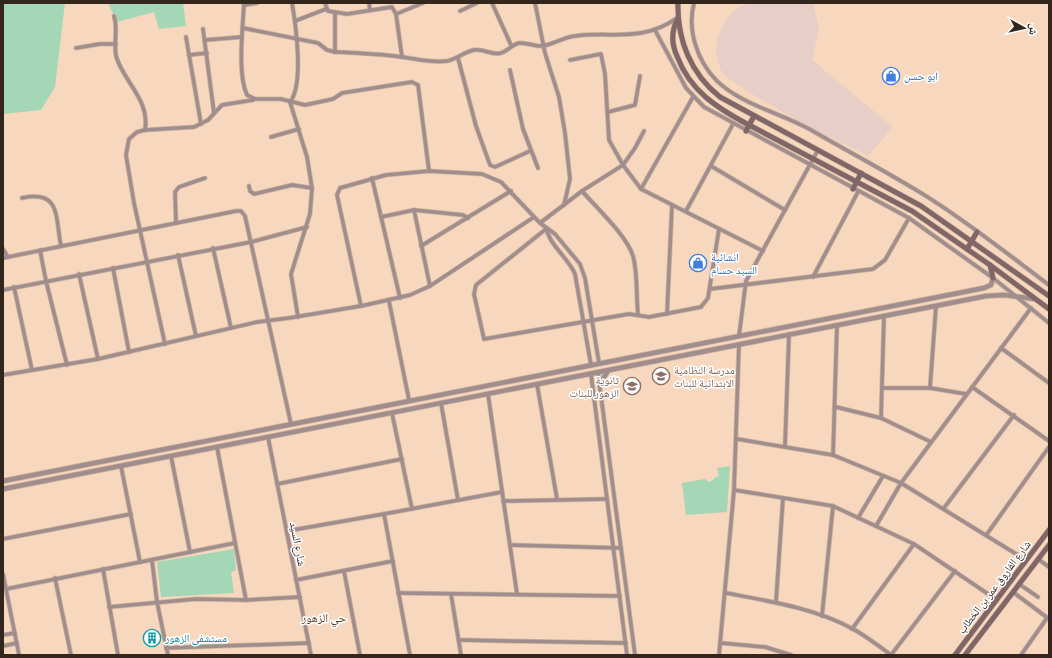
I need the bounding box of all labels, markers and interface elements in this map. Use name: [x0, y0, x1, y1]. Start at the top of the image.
north arrow: [1004, 8, 1044, 48]
text: ش: [1025, 22, 1042, 36]
shop icon: ابو حسن: [881, 66, 901, 86]
place label: ابو حسن: [904, 69, 938, 83]
place label: انشائية السيد حسام: [711, 250, 757, 277]
shop icon: انشائية السيد حسام: [688, 253, 708, 273]
place label: مدرسة النظامية الابتدائية للبنات: [674, 363, 735, 390]
school or university icon: مدرسة النظامية الابتدائية للبنات: [651, 366, 671, 386]
place label: ثانوية الزهور للبنات: [570, 373, 619, 400]
school or university icon: ثانوية الزهور للبنات: [622, 376, 642, 396]
street label: شارع السيد: [287, 521, 309, 567]
street label: شارع الفاروق عمر بن الخطاب: [954, 538, 1034, 636]
district label: حي الزهور: [300, 610, 347, 628]
building icon: مستشفى الزهور: [142, 628, 162, 648]
place label: مستشفى الزهور: [164, 631, 227, 645]

